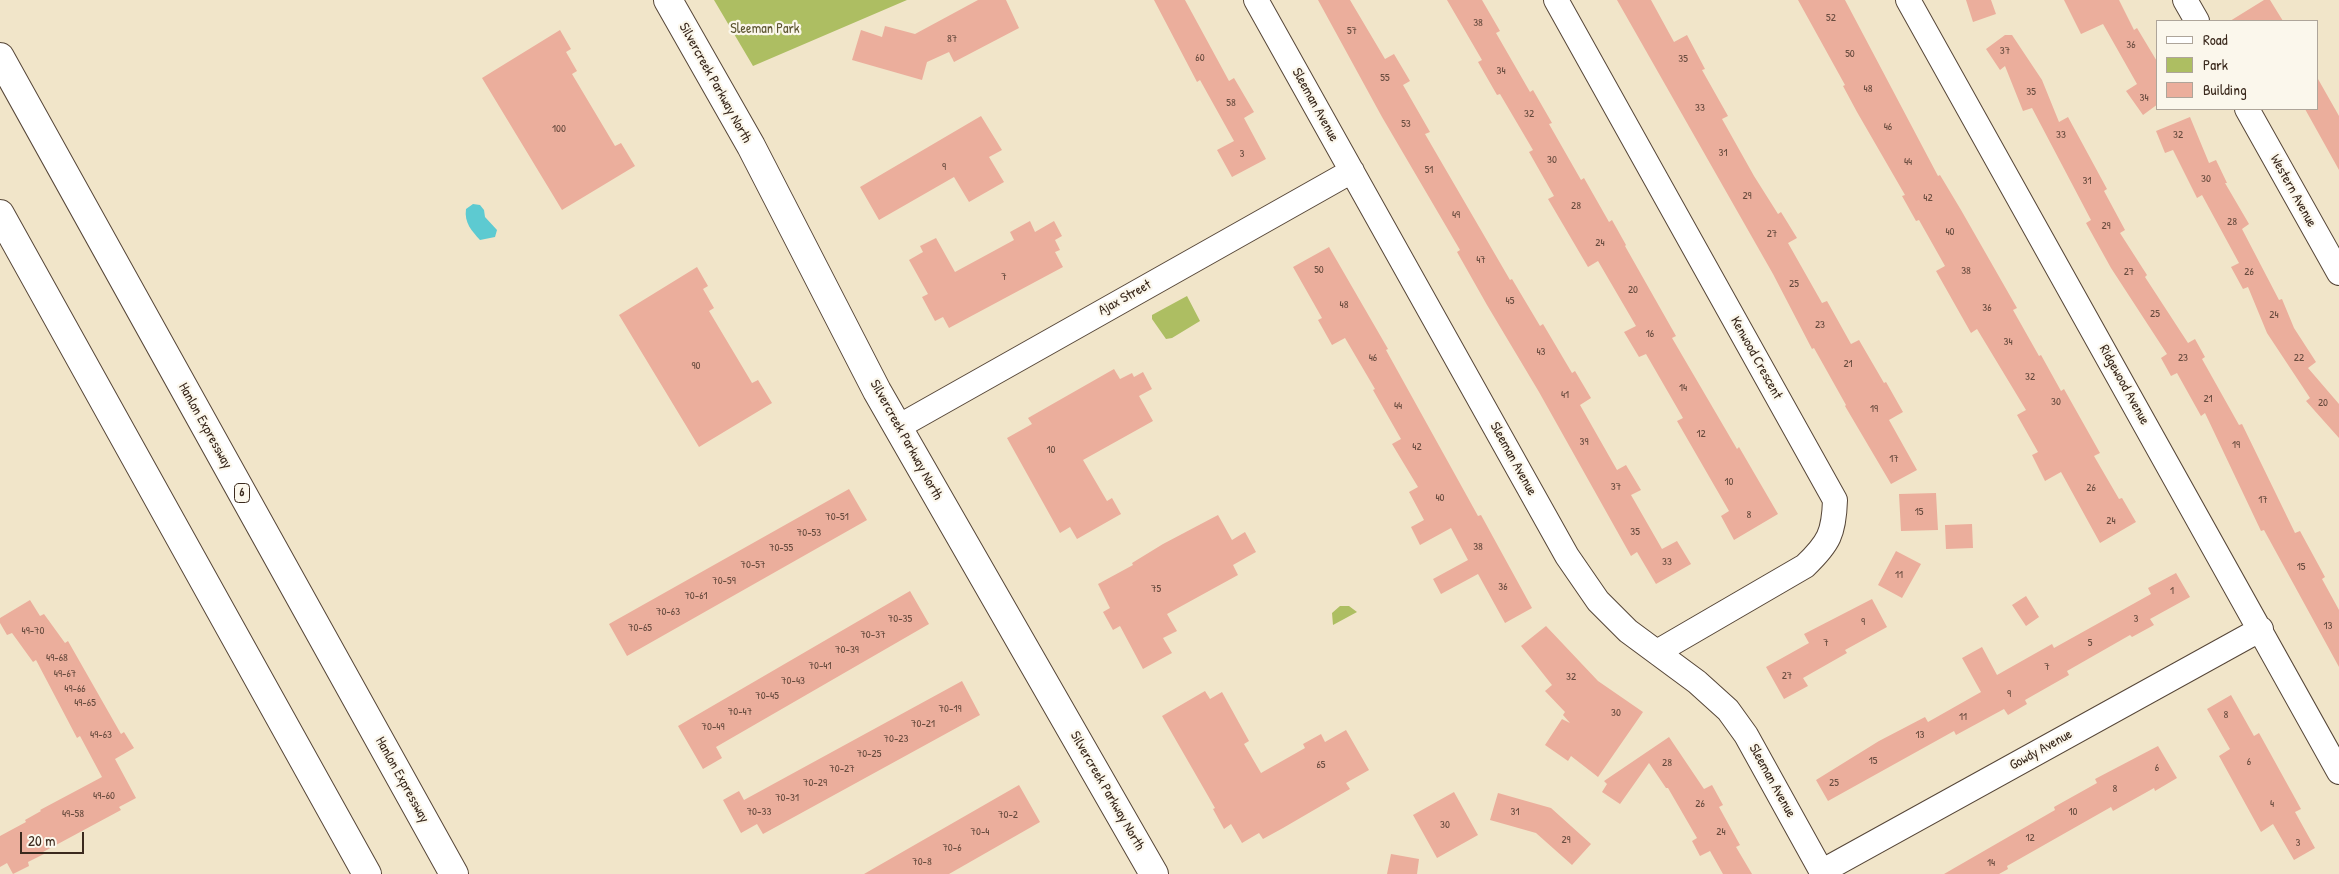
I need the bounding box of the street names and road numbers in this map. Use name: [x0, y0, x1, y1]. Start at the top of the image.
street label: Silvercreek Parkway North: [675, 20, 755, 146]
street label: Sleeman Avenue: [1288, 65, 1342, 145]
street label: Western Avenue: [2266, 152, 2320, 230]
street label: Ajax Street: [1096, 277, 1154, 319]
street label: Kenwood Crescent: [1726, 314, 1786, 402]
street label: Ridgewood Avenue: [2095, 342, 2153, 428]
street label: Silvercreek Parkway North: [866, 377, 946, 503]
street label: Hanlon Expressway: [175, 380, 235, 472]
street label: Sleeman Avenue: [1486, 419, 1540, 499]
road number: 6: [234, 483, 250, 502]
street label: Gowdy Avenue: [2007, 726, 2075, 774]
street label: Silvercreek Parkway North: [1066, 729, 1148, 853]
street label: Hanlon Expressway: [372, 734, 432, 826]
street label: Sleeman Avenue: [1745, 741, 1799, 821]

